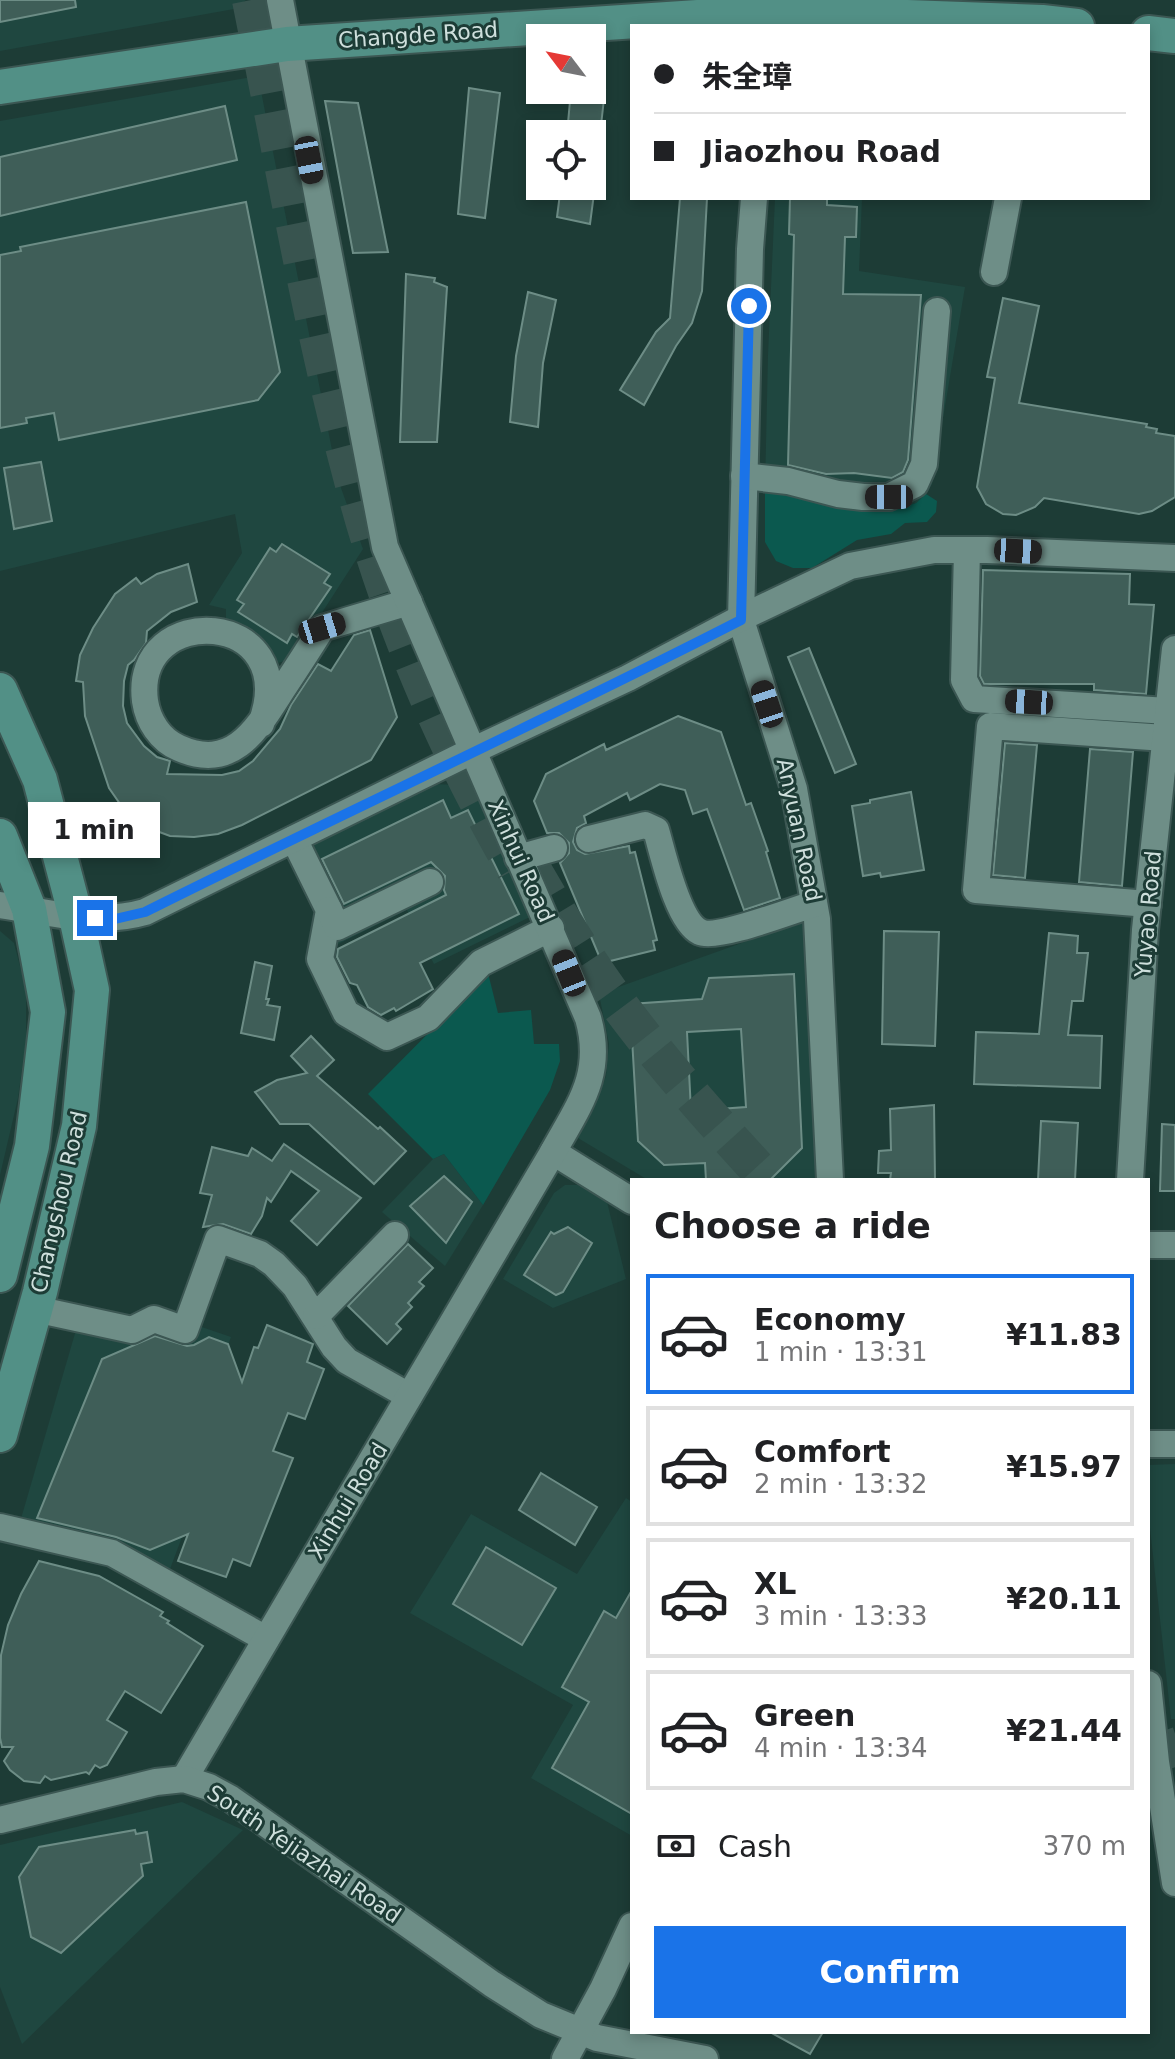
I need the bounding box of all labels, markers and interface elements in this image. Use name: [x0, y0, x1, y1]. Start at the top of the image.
street label: Changde Road: [337, 17, 499, 53]
north arrow: [526, 24, 606, 104]
map controls: [526, 24, 606, 200]
text: 朱全璋: [702, 59, 792, 94]
button: locate: [526, 120, 606, 200]
car: [293, 134, 325, 186]
text: Jiaozhou Road: [702, 134, 941, 169]
route start: [731, 288, 767, 324]
car: [865, 485, 913, 509]
car: [993, 538, 1043, 564]
car: [296, 610, 348, 646]
car: [748, 677, 786, 731]
car: [1004, 689, 1054, 715]
street label: Anyuan Road: [772, 756, 826, 904]
street label: Xinhui Road: [483, 796, 559, 926]
callout: 1 min: [29, 802, 161, 858]
text: 1 min: [53, 815, 135, 845]
street label: Yuyao Road: [1130, 850, 1166, 979]
route end: [77, 900, 113, 936]
car: [549, 946, 589, 1000]
street label: Changshou Road: [26, 1109, 92, 1295]
text: Choose a ride: [654, 1205, 931, 1246]
icon: car: [658, 1298, 730, 1370]
text: Economy: [754, 1302, 906, 1337]
text: ¥11.83: [1006, 1317, 1122, 1352]
text: 1 min · 13:31: [754, 1337, 928, 1367]
icon: car: [658, 1430, 730, 1502]
text: Comfort: [754, 1434, 891, 1469]
street label: Xinhui Road: [303, 1438, 393, 1564]
text: ¥15.97: [1006, 1449, 1122, 1484]
text: 2 min · 13:32: [754, 1469, 928, 1499]
icon: car: [658, 1562, 730, 1634]
text: XL: [754, 1566, 796, 1601]
text: ¥20.11: [1006, 1581, 1122, 1616]
text: 3 min · 13:33: [754, 1601, 928, 1631]
icon: car: [658, 1694, 730, 1766]
text: Green: [754, 1698, 855, 1733]
text: ¥21.44: [1006, 1713, 1122, 1748]
text: 4 min · 13:34: [754, 1733, 928, 1763]
street label: South Yejiazhai Road: [203, 1780, 405, 1928]
icon: cash: [654, 1824, 698, 1868]
text: Cash: [718, 1829, 792, 1864]
text: 370 m: [1043, 1831, 1126, 1861]
button: Confirm: [654, 1926, 1126, 2018]

